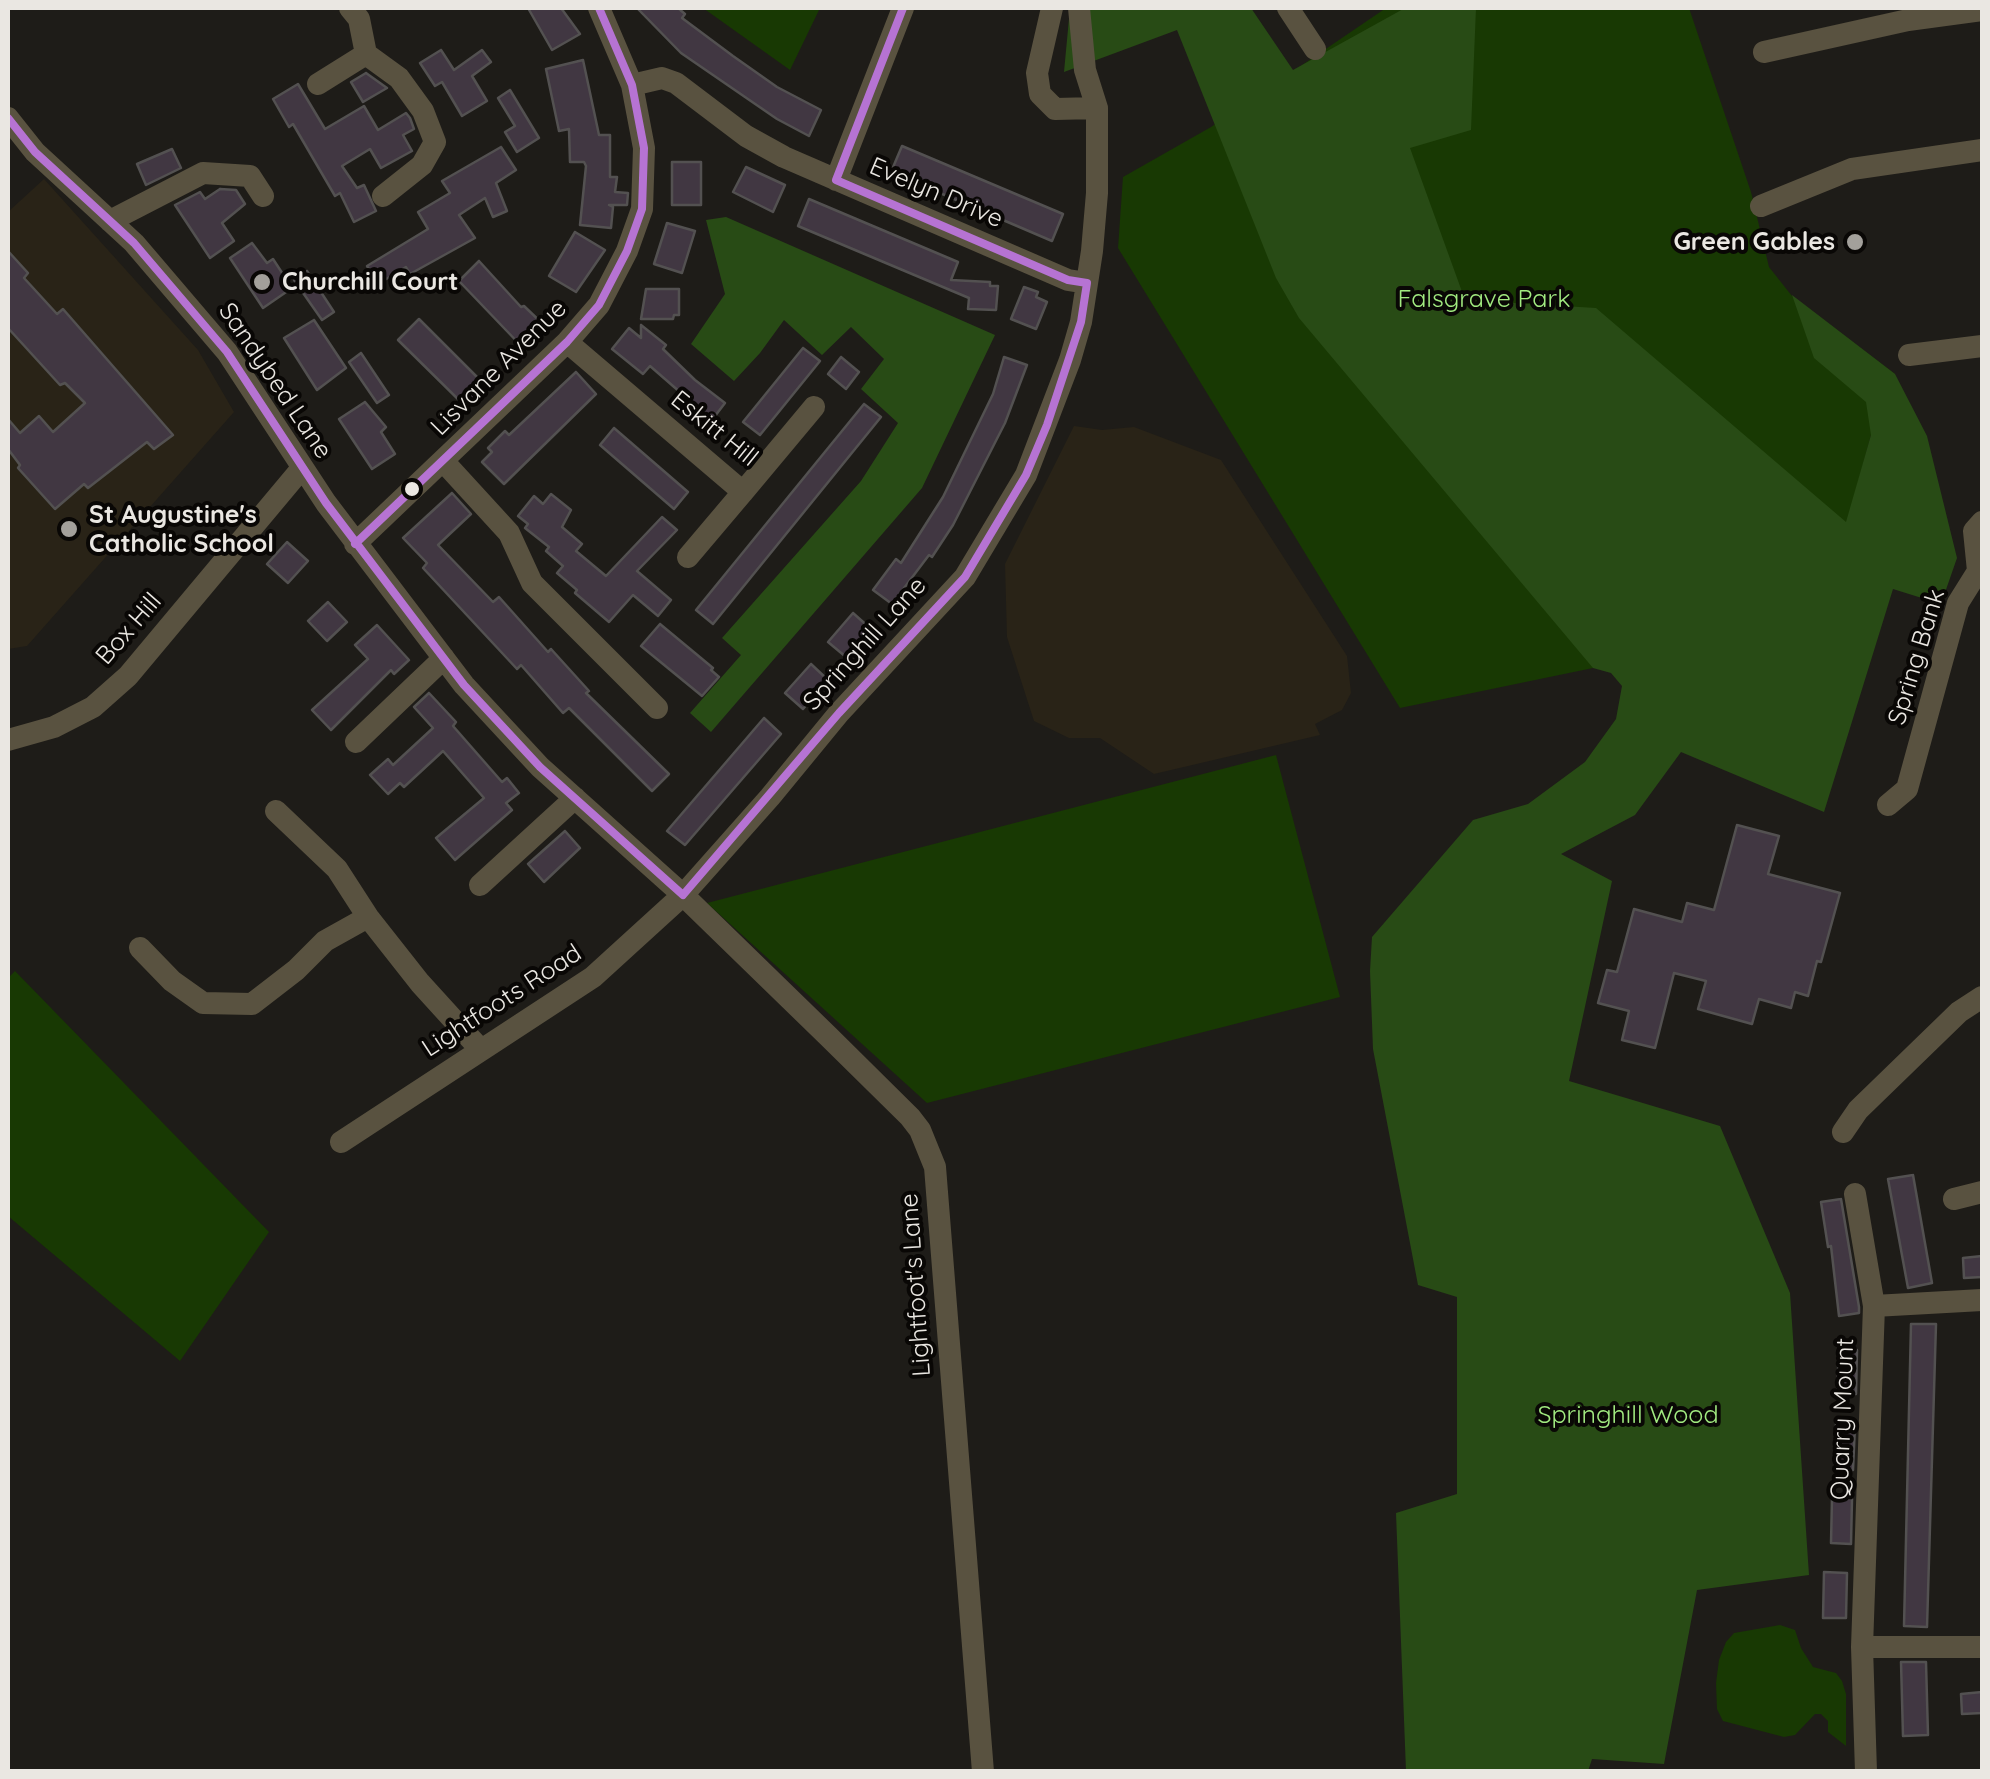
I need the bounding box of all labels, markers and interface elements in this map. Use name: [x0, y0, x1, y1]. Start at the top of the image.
street label: Evelyn Drive: [865, 151, 1007, 235]
place label: Green Gables: [1673, 227, 1835, 257]
marker: Green Gables: [1844, 231, 1866, 253]
place label: Churchill Court: [282, 267, 458, 297]
marker: Churchill Court: [251, 271, 273, 293]
park label: Falsgrave Park: [1397, 284, 1571, 314]
street label: Lisvane Avenue: [425, 294, 573, 442]
street label: Sandybed Lane: [212, 297, 338, 465]
street label: Eskitt Hill: [664, 385, 764, 473]
unlabelled marker: [402, 479, 422, 499]
place label: St Augustine's Catholic School: [89, 500, 274, 559]
marker: St Augustine's Catholic School: [58, 518, 80, 540]
street label: Springhill Lane: [797, 571, 933, 717]
street label: Spring Bank: [1882, 586, 1952, 728]
street label: Box Hill: [90, 587, 168, 671]
street label: Lightfoots Road: [417, 938, 587, 1064]
street label: Lightfoot's Lane: [895, 1192, 937, 1378]
street label: Quarry Mount: [1825, 1338, 1861, 1500]
park label: Springhill Wood: [1537, 1400, 1719, 1430]

